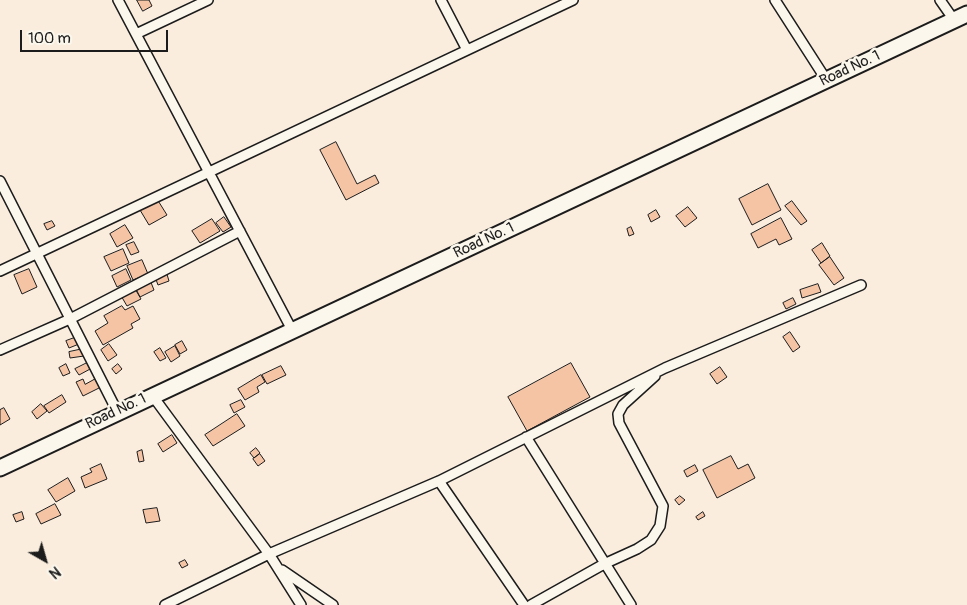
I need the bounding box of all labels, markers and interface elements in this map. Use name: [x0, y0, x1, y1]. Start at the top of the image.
scale bar: [22, 20, 170, 52]
text: 100 m: [28, 29, 71, 48]
street label: Road No. 1: [817, 47, 883, 91]
street label: Road No. 1: [451, 219, 517, 263]
street label: Road No. 1: [83, 390, 149, 434]
north arrow: [20, 535, 70, 585]
text: N: [46, 563, 64, 582]

